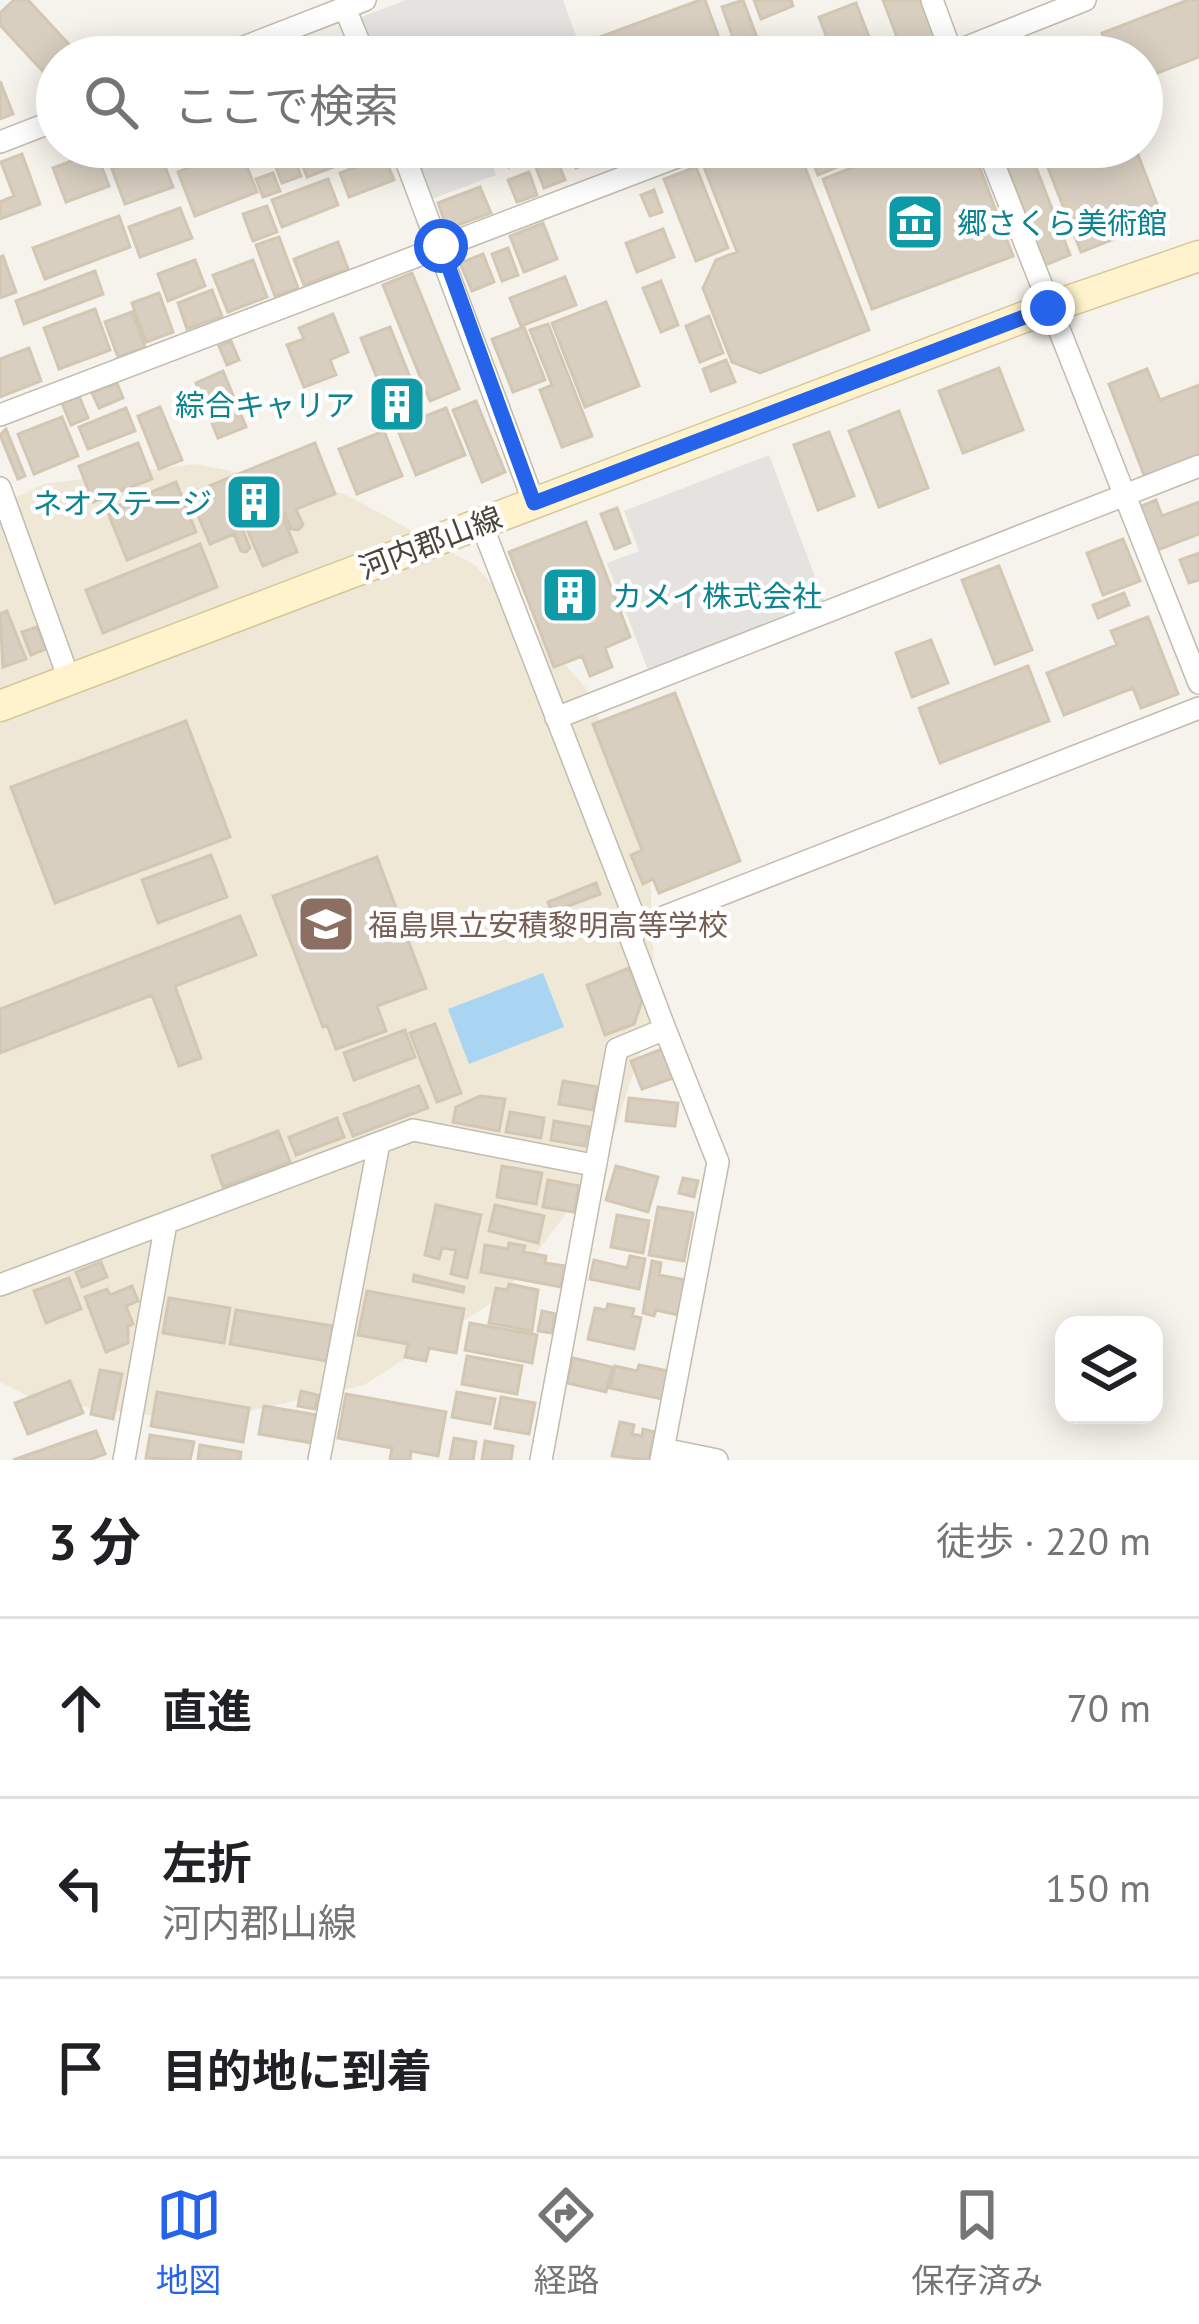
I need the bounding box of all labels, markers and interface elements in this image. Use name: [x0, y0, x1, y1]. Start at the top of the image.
search box: [36, 36, 1163, 168]
icon: search: [78, 69, 144, 135]
text: ここで検索: [174, 76, 399, 134]
museum icon: 郷さくら美術館: [884, 191, 946, 253]
place label: 郷さくら美術館: [957, 203, 1167, 242]
route start: [414, 219, 468, 273]
route end: [1021, 281, 1075, 335]
building icon: 綜合キャリア: [366, 373, 428, 435]
place label: 綜合キャリア: [175, 385, 355, 424]
building icon: ネオステージ: [223, 471, 285, 533]
place label: ネオステージ: [33, 483, 212, 522]
street label: 河内郡山線: [353, 497, 507, 587]
building icon: カメイ株式会社: [539, 564, 601, 626]
place label: カメイ株式会社: [612, 576, 822, 615]
school or university icon: 福島県立安積黎明高等学校: [295, 893, 357, 955]
place label: 福島県立安積黎明高等学校: [368, 905, 728, 944]
map controls: [1055, 1316, 1163, 1424]
button: layers: [1055, 1316, 1163, 1424]
text: 3 分: [48, 1508, 141, 1574]
text: 徒歩 · 220 m: [936, 1515, 1151, 1566]
icon: ahead: [48, 1675, 114, 1741]
text: 直進: [162, 1681, 252, 1739]
text: 70 m: [1066, 1682, 1151, 1733]
text: 左折: [162, 1833, 252, 1891]
icon: left: [48, 1855, 114, 1921]
text: 150 m: [1045, 1862, 1151, 1913]
text: 河内郡山線: [162, 1897, 357, 1948]
icon: arrive: [48, 2035, 114, 2101]
text: 目的地に到着: [162, 2041, 432, 2099]
tab: 地図: [156, 2182, 222, 2302]
tab: 経路: [533, 2182, 599, 2302]
tab: 保存済み: [911, 2182, 1043, 2302]

